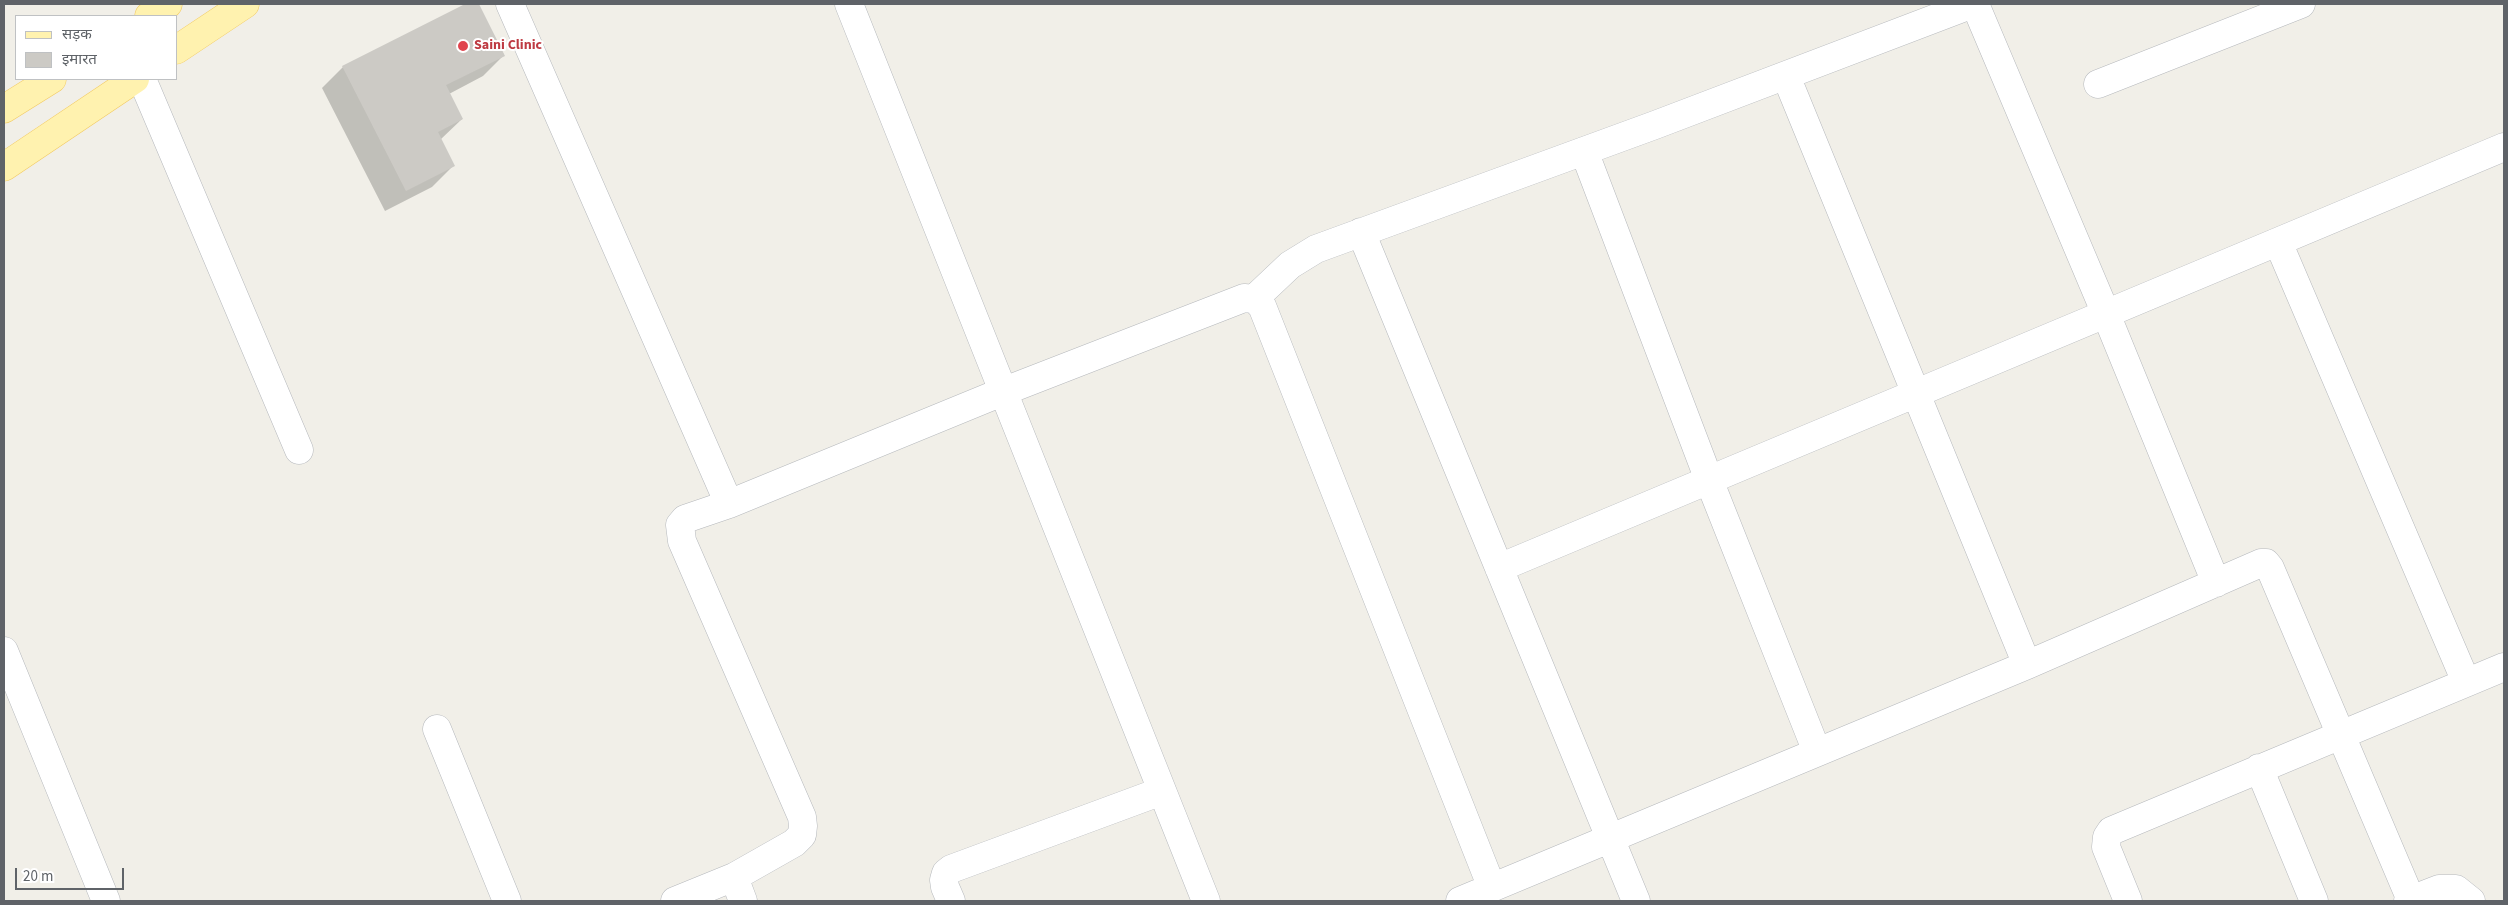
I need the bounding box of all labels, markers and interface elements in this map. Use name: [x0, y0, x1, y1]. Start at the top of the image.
legend: [15, 15, 178, 80]
text: सड़क: [62, 24, 92, 45]
place label: Saini Clinic: [474, 38, 542, 54]
marker: Saini Clinic: [456, 39, 470, 53]
text: इमारत: [62, 49, 97, 70]
scale bar: [18, 858, 126, 890]
text: 20 m: [23, 866, 53, 887]

